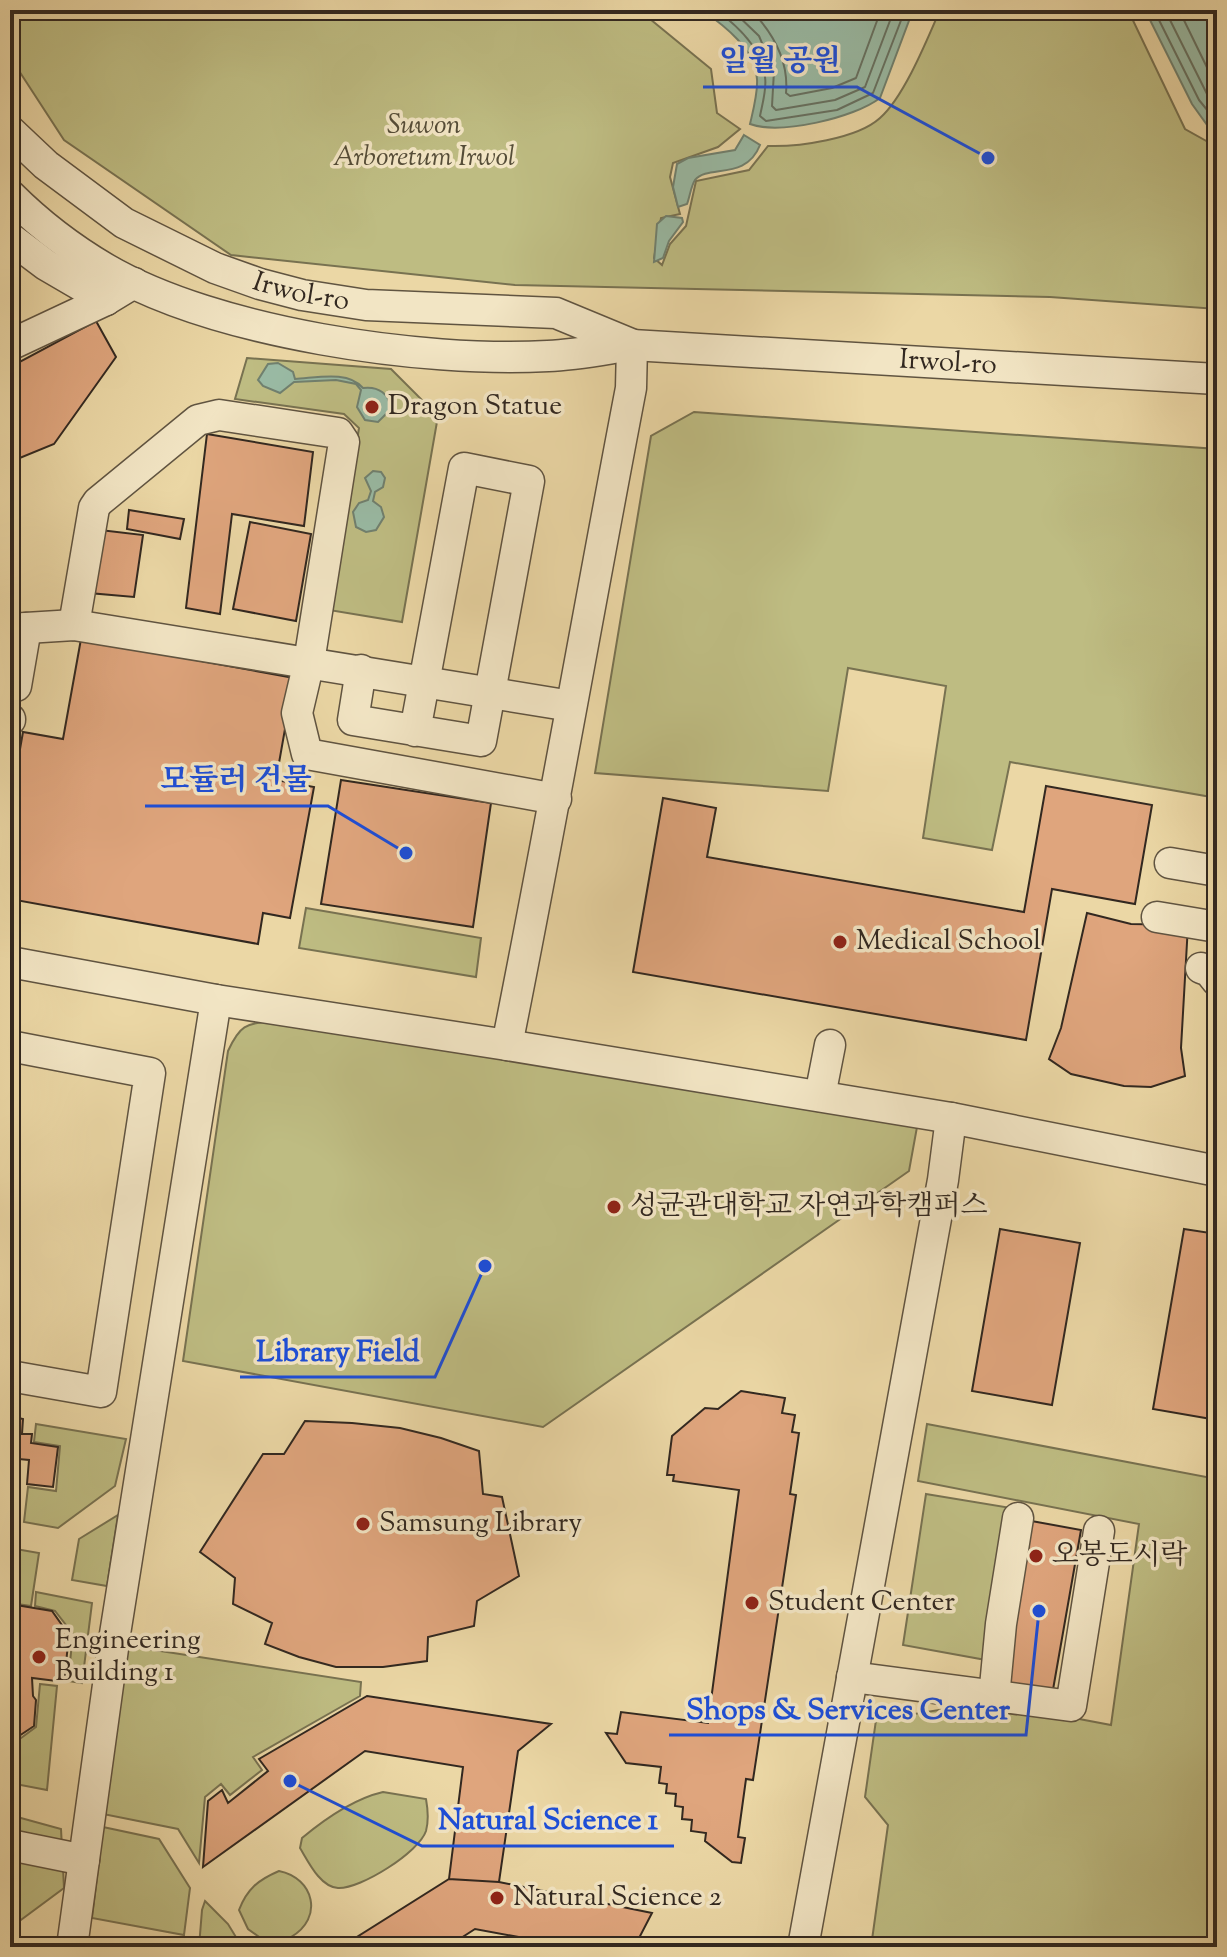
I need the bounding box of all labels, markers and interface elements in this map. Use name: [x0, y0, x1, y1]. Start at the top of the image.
callout: 일월 공원: [703, 33, 857, 87]
text: 일월 공원: [719, 41, 841, 84]
park label: Suwon Arboretum Irwol: [333, 106, 515, 178]
street label: Irwol-ro: [247, 263, 352, 322]
street label: Irwol-ro: [898, 341, 998, 386]
place label: Dragon Statue: [388, 387, 562, 427]
marker: Dragon Statue: [363, 398, 381, 416]
callout: 모듈러 건물: [145, 752, 328, 806]
text: 모듈러 건물: [160, 760, 312, 803]
place label: Medical School: [856, 922, 1041, 962]
marker: Medical School: [831, 933, 849, 951]
place label: 성균관대학교 자연과학캠퍼스: [630, 1187, 988, 1227]
marker: 성균관대학교 자연과학캠퍼스: [605, 1198, 623, 1216]
callout: Library Field: [240, 1323, 435, 1377]
text: Library Field: [256, 1332, 420, 1375]
place label: Samsung Library: [379, 1504, 582, 1544]
marker: Samsung Library: [354, 1515, 372, 1533]
place label: 오봉도시락: [1052, 1536, 1187, 1576]
marker: 오봉도시락: [1027, 1547, 1045, 1565]
place label: Student Center: [768, 1583, 956, 1623]
marker: Student Center: [743, 1594, 761, 1612]
place label: Engineering Building 1: [55, 1621, 201, 1693]
marker: Engineering Building 1: [30, 1648, 48, 1666]
callout: Shops & Services Center: [669, 1681, 1026, 1735]
text: Shops & Services Center: [686, 1690, 1011, 1733]
callout: Natural Science 1: [422, 1792, 674, 1846]
text: Natural Science 1: [438, 1800, 659, 1843]
place label: Natural Science 2: [513, 1878, 722, 1918]
marker: Natural Science 2: [488, 1889, 506, 1907]

